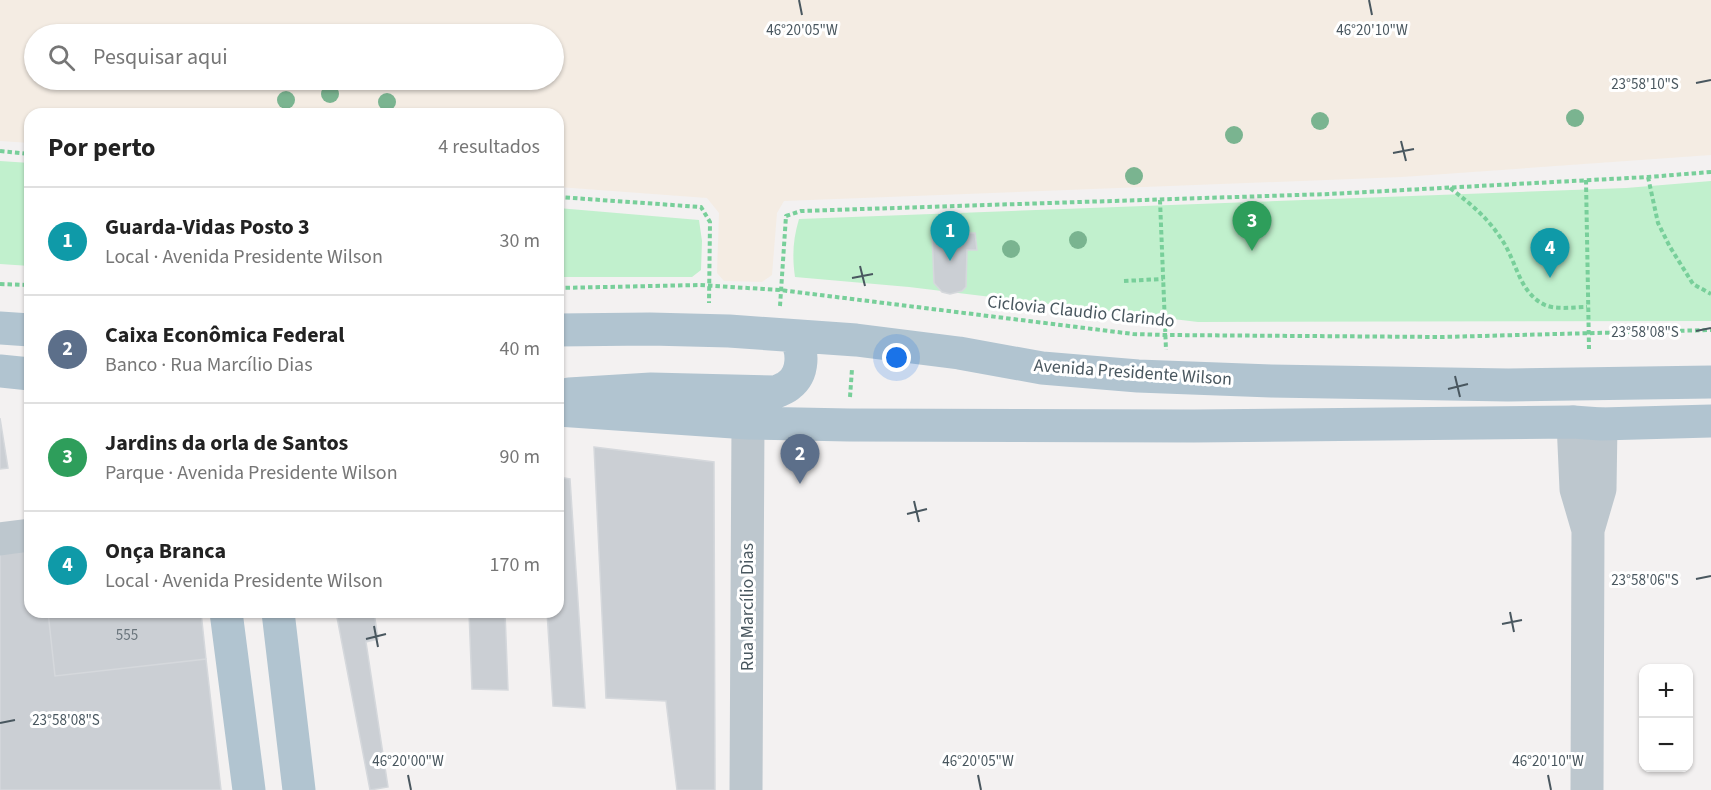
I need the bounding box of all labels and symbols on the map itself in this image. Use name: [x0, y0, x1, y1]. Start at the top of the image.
text: 46°20'05"W: [766, 20, 838, 41]
text: 46°20'10"W: [1336, 20, 1408, 41]
text: 23°58'10"S: [1611, 74, 1679, 95]
pin: 3: [1232, 202, 1272, 251]
pin: 1: [930, 212, 970, 261]
pin: 4: [1530, 228, 1570, 278]
street label: Ciclovia Claudio Clarindo: [986, 289, 1176, 334]
text: 23°58'08"S: [1611, 322, 1679, 343]
your location: [882, 343, 911, 372]
street label: Avenida Presidente Wilson: [1033, 353, 1233, 392]
pin: 2: [780, 434, 820, 484]
street label: Rua Marcílio Dias: [735, 543, 760, 671]
text: 23°58'06"S: [1611, 570, 1679, 591]
house number: 555: [116, 625, 138, 646]
text: 23°58'08"S: [32, 710, 100, 731]
text: 46°20'00"W: [372, 751, 444, 772]
text: 46°20'05"W: [942, 751, 1014, 772]
text: 46°20'10"W: [1512, 751, 1584, 772]

